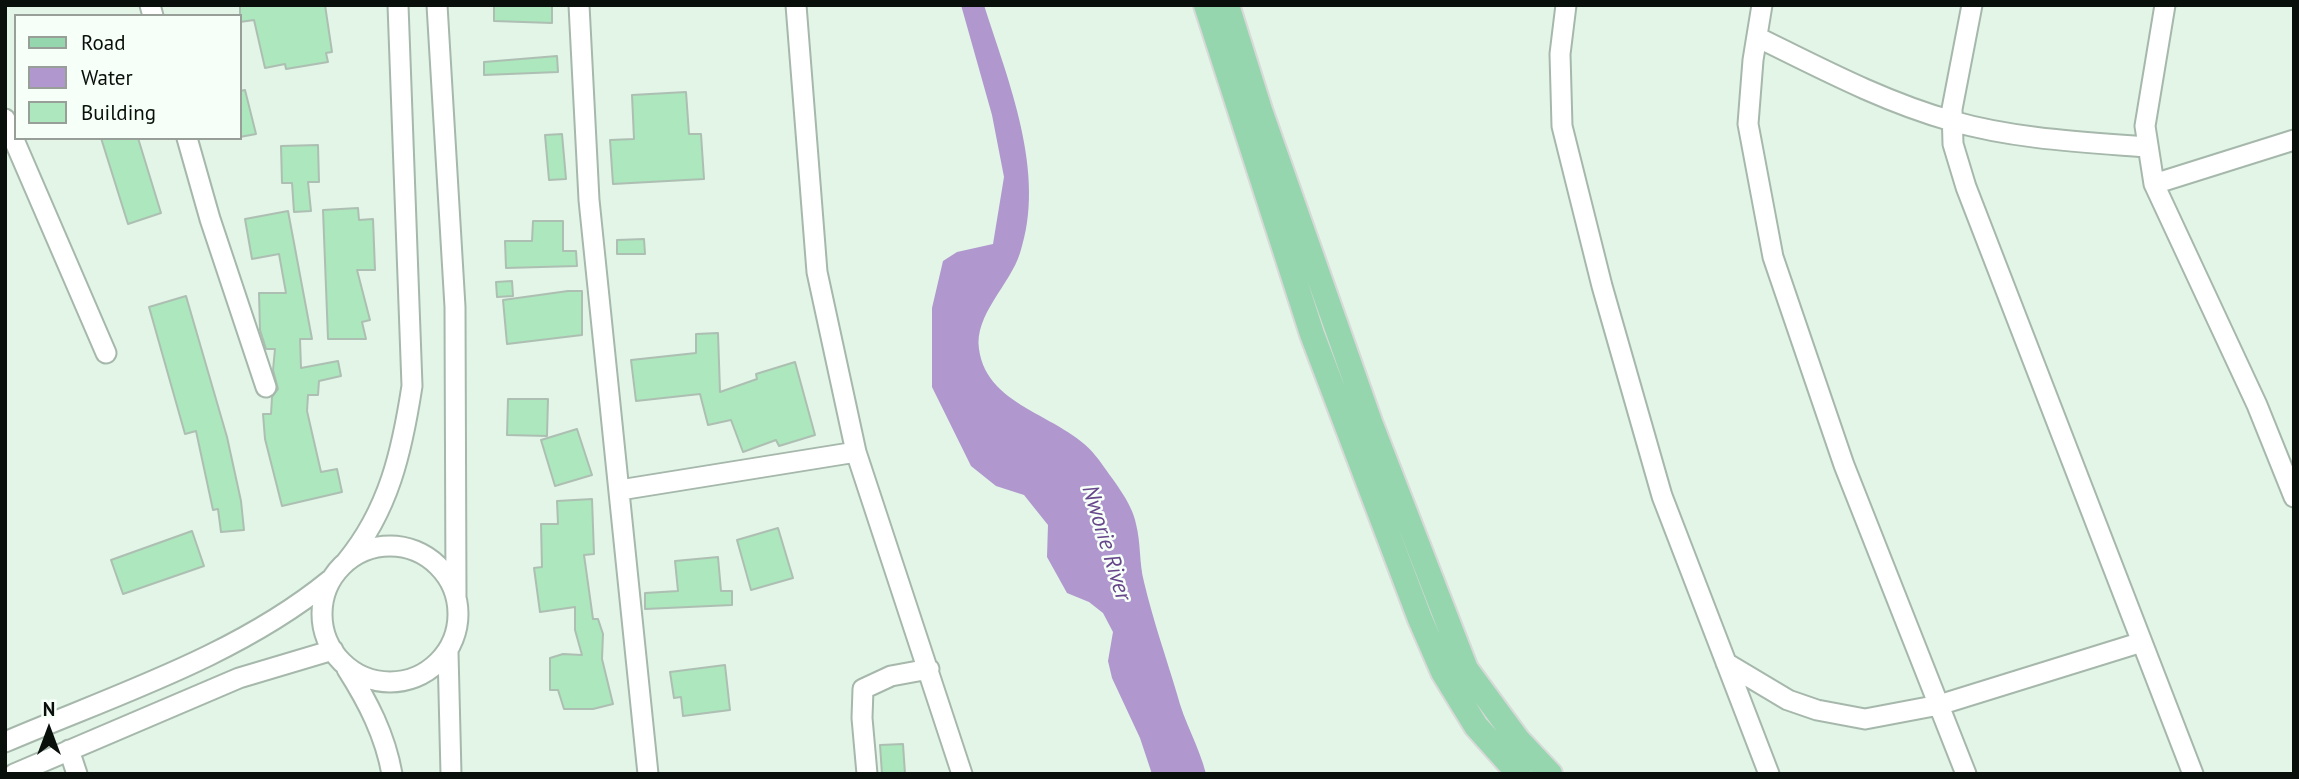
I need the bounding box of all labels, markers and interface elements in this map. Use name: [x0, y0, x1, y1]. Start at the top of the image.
legend: [14, 14, 242, 140]
text: Road: [81, 29, 125, 56]
text: Water: [81, 64, 133, 91]
text: Building: [81, 99, 156, 126]
water label: Nworie River: [1075, 482, 1137, 604]
north arrow: [14, 695, 84, 765]
text: N: [43, 697, 55, 721]

